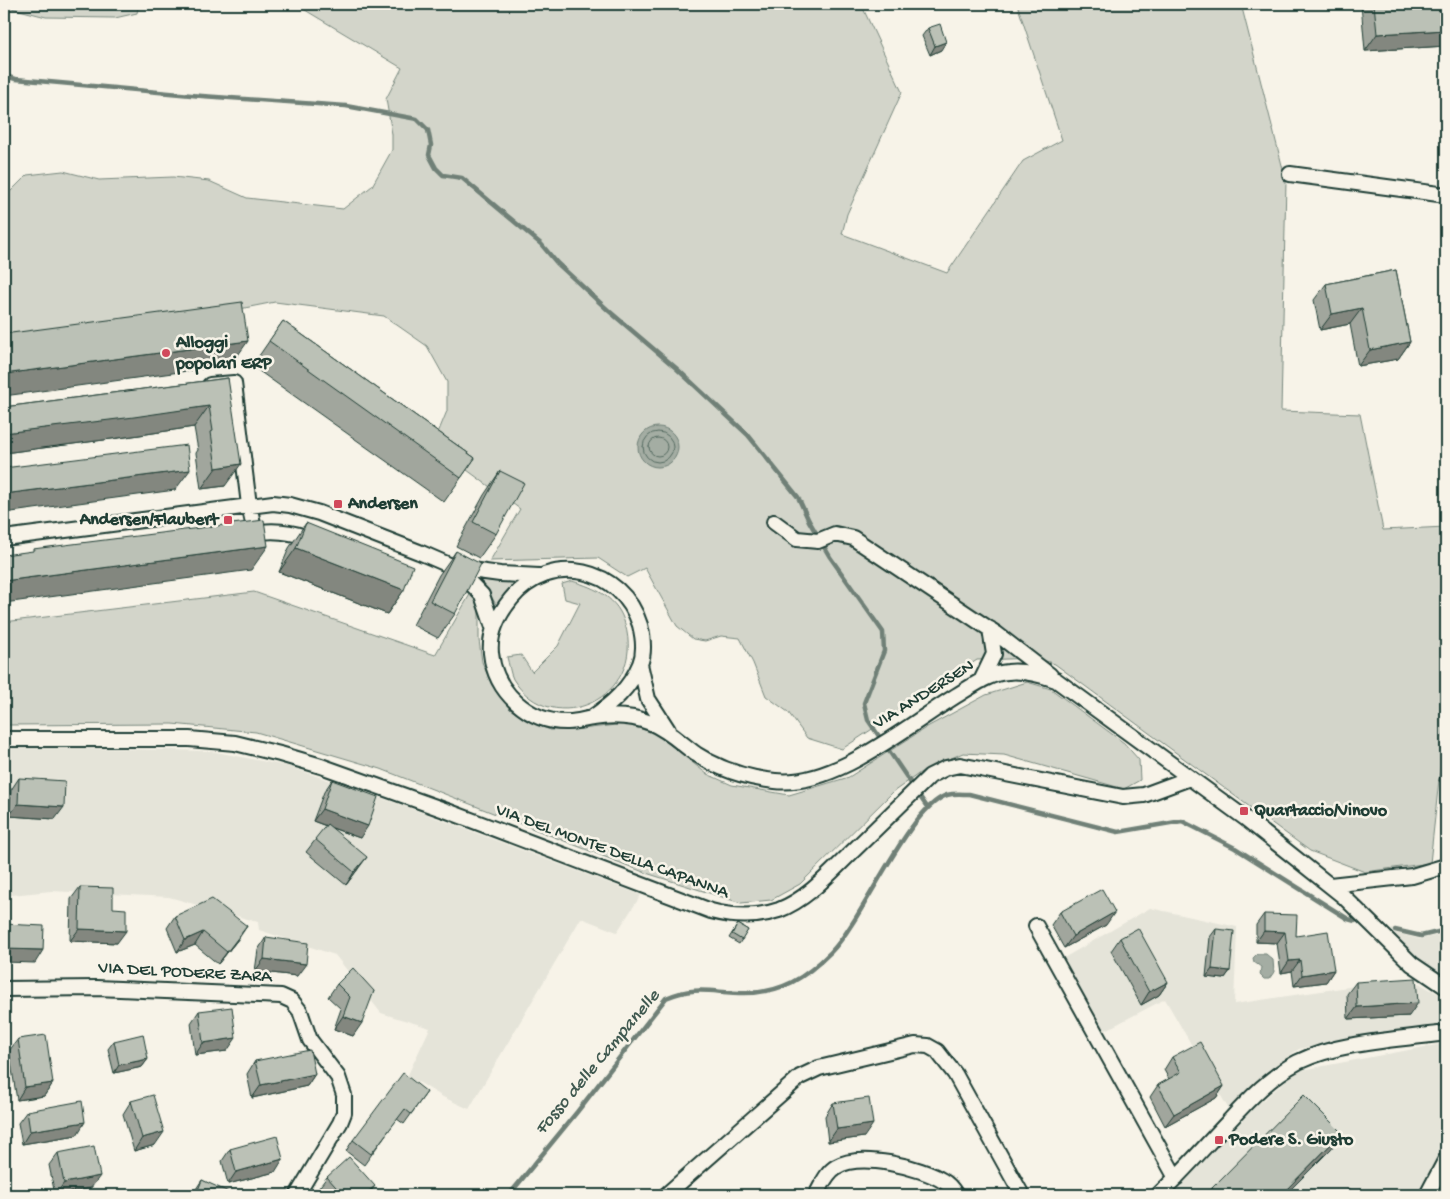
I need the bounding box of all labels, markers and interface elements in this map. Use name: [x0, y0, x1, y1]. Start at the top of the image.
place label: Alloggi popolari ERP: [175, 333, 273, 375]
marker: Alloggi popolari ERP: [160, 347, 172, 359]
place label: Andersen: [347, 494, 418, 515]
marker: Andersen: [332, 498, 344, 510]
place label: Andersen/Flaubert: [79, 510, 220, 531]
marker: Andersen/Flaubert: [222, 514, 234, 526]
street label: VIA ANDERSEN: [869, 656, 978, 735]
street label: VIA DEL MONTE DELLA CAPANNA: [492, 800, 733, 905]
place label: Quartaccio/Vinovo: [1254, 801, 1388, 822]
marker: Quartaccio/Vinovo: [1238, 805, 1250, 817]
street label: VIA DEL PODERE ZARA: [97, 958, 274, 988]
water label: Fosso delle Campanelle: [530, 985, 666, 1140]
place label: Podere S. Giusto: [1228, 1130, 1354, 1151]
marker: Podere S. Giusto: [1213, 1134, 1225, 1146]

